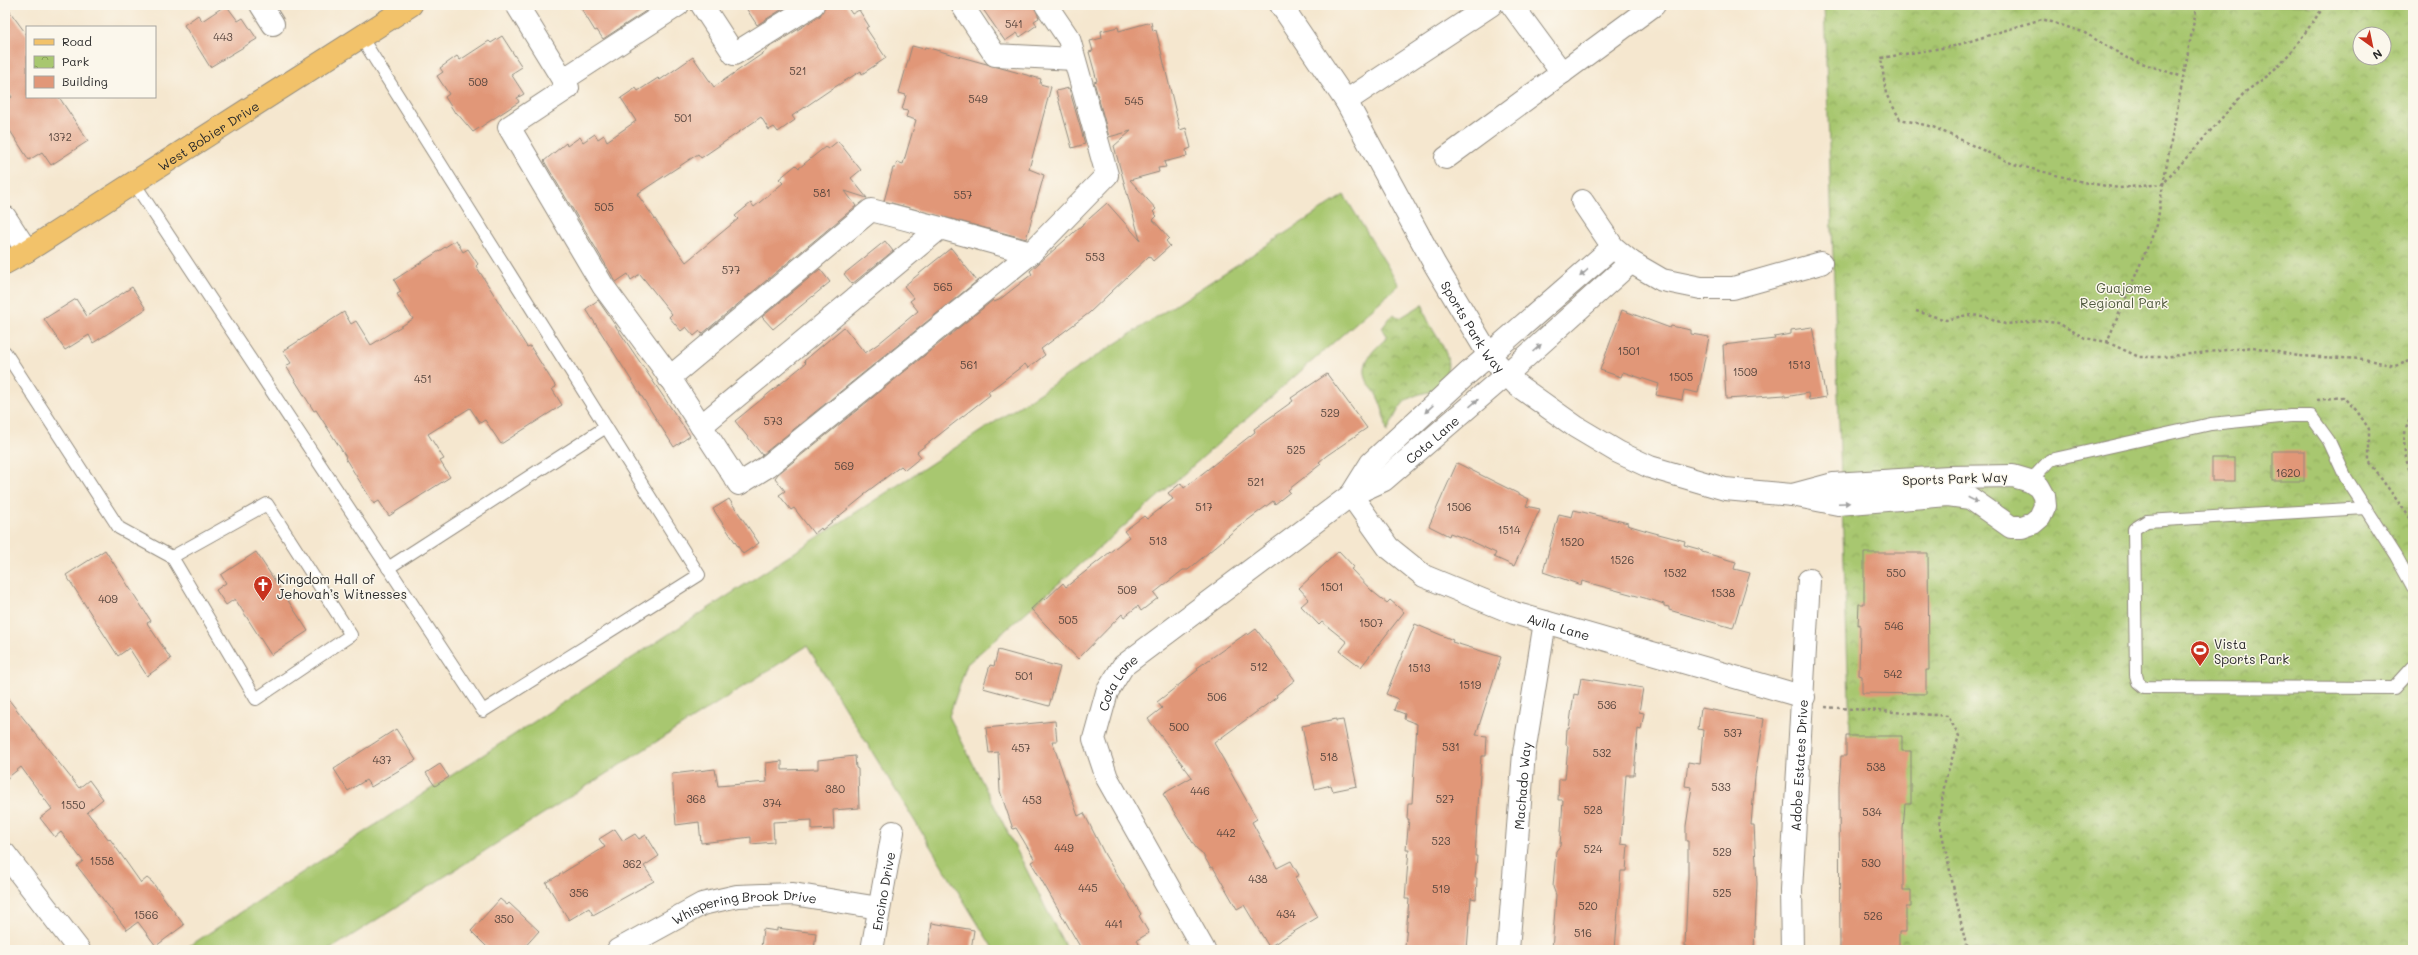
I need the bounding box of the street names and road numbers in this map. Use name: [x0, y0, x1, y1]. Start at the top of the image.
street label: West Bobier Drive: [154, 96, 262, 174]
street label: Sports Park Way: [1438, 277, 1509, 376]
street label: Cota Lane: [1401, 411, 1462, 467]
street label: Sports Park Way: [1902, 468, 2008, 488]
street label: Avila Lane: [1526, 609, 1592, 643]
street label: Cota Lane: [1094, 650, 1141, 713]
street label: Adobe Estates Drive: [1786, 699, 1811, 832]
street label: Machado Way: [1509, 740, 1534, 830]
street label: Encino Drive: [867, 850, 898, 932]
street label: Whispering Brook Drive: [668, 885, 818, 928]

